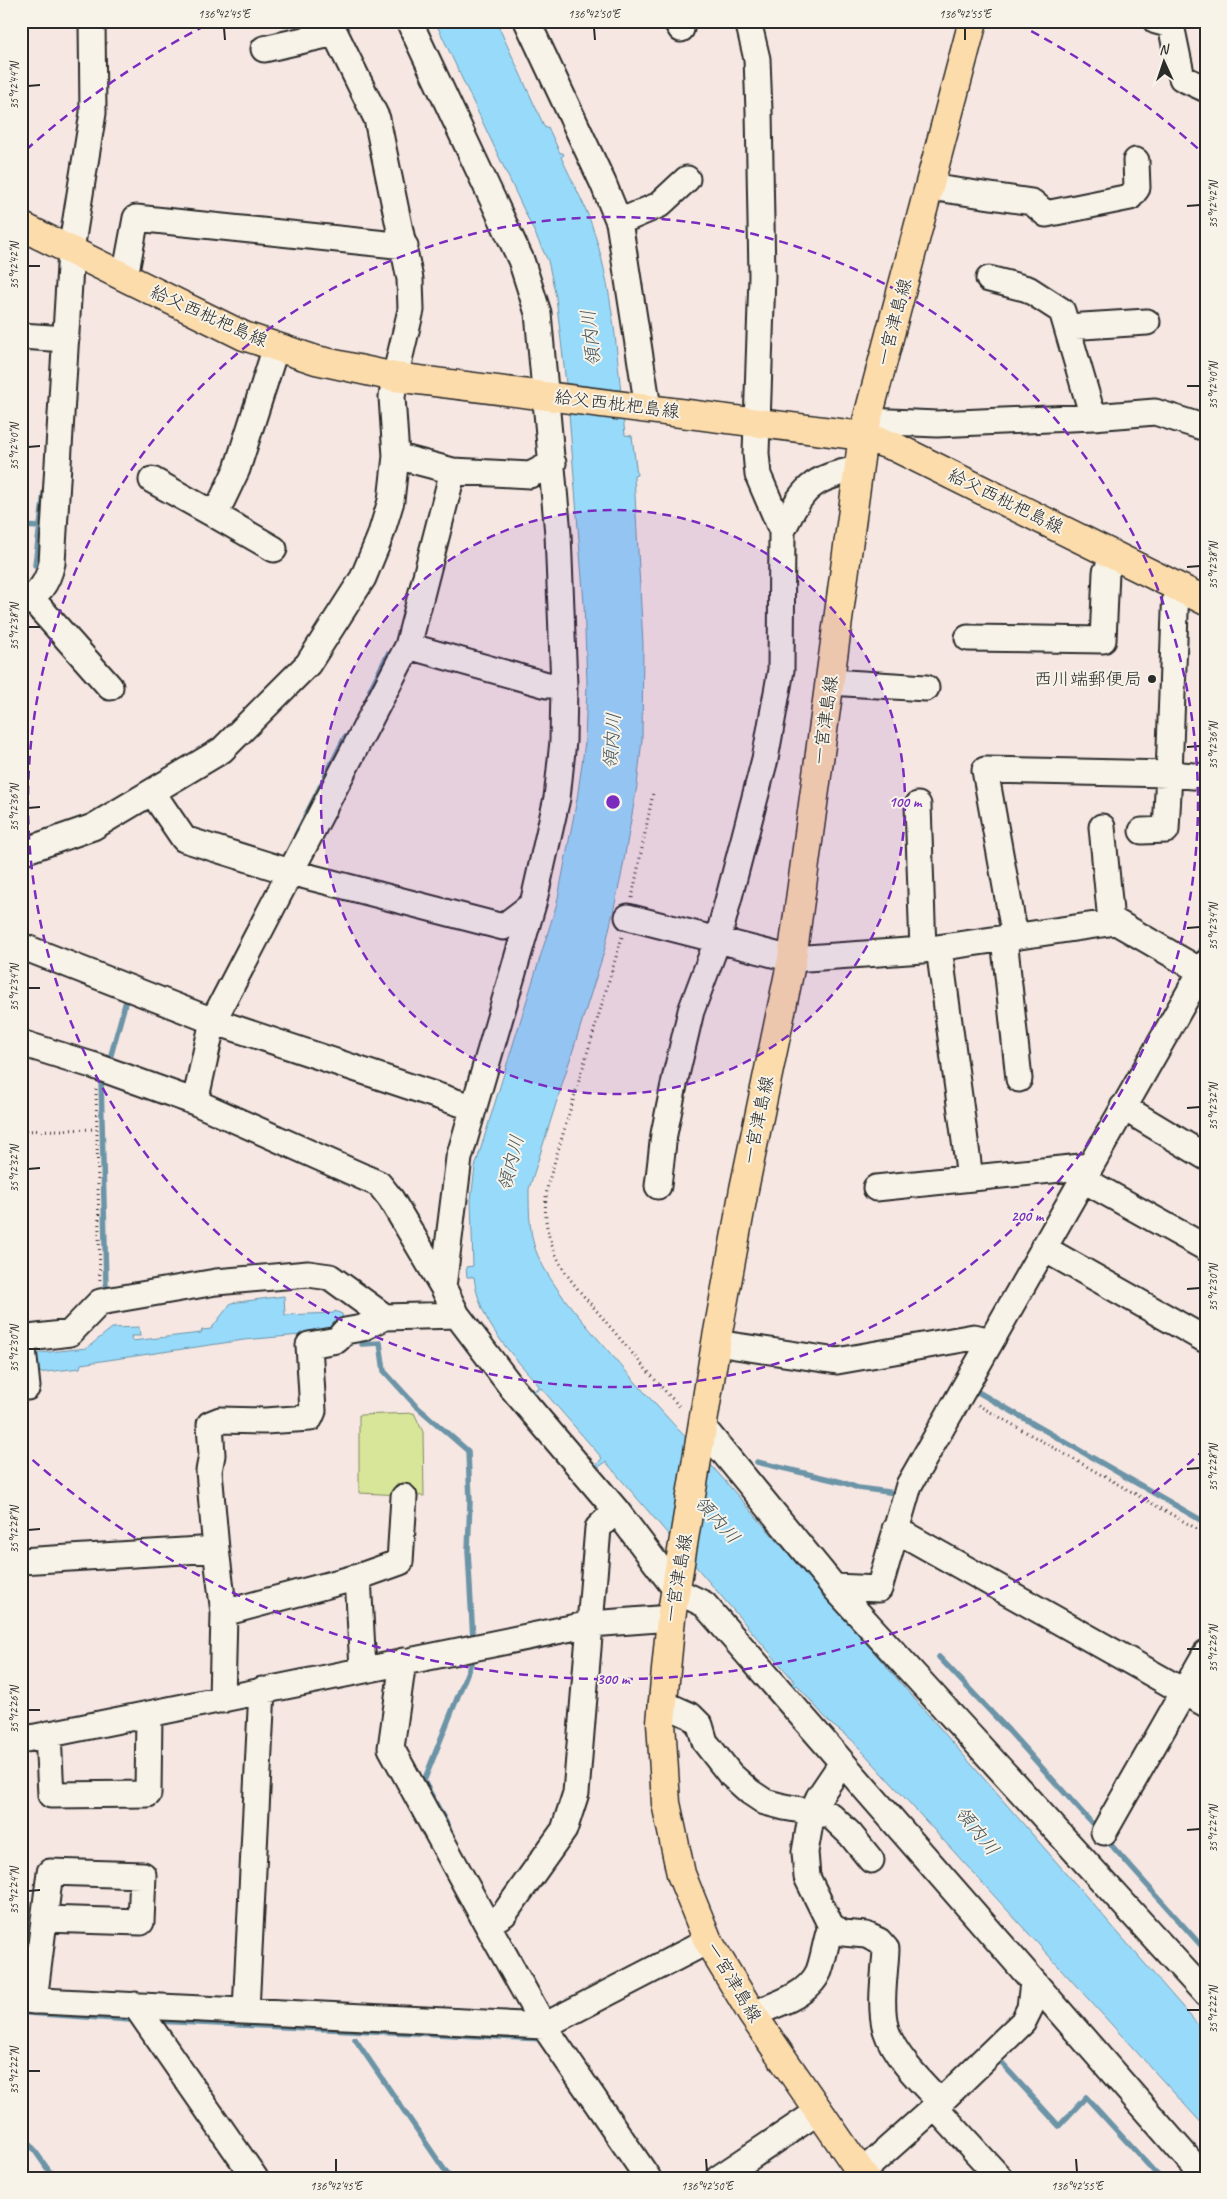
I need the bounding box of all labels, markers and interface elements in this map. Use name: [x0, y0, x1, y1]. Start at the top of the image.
text: 136°42'45"E: [198, 6, 252, 22]
text: 136°42'50"E: [568, 6, 622, 22]
text: 136°42'55"E: [939, 6, 993, 22]
north arrow: [1140, 38, 1190, 88]
text: N: [1159, 41, 1170, 58]
text: 35°12'44"N: [6, 61, 22, 110]
text: 35°12'42"N: [1205, 180, 1221, 229]
text: 35°12'42"N: [6, 241, 22, 290]
street label: 一宮津島線: [872, 276, 916, 368]
street label: 給父西枇杷島線: [147, 280, 271, 352]
water label: 領内川: [576, 308, 606, 368]
text: 35°12'40"N: [1205, 361, 1221, 410]
street label: 給父西枇杷島線: [553, 385, 681, 423]
text: 35°12'40"N: [6, 422, 22, 471]
street label: 給父西枇杷島線: [945, 463, 1067, 539]
text: 35°12'38"N: [1205, 541, 1221, 590]
text: 35°12'38"N: [6, 602, 22, 651]
place label: 西川端郵便局: [1034, 668, 1142, 690]
marker: 西川端郵便局: [1146, 673, 1158, 685]
street label: 一宮津島線: [808, 674, 842, 766]
water label: 領内川: [598, 712, 626, 770]
text: 35°12'36"N: [1205, 721, 1221, 770]
text: 35°12'36"N: [6, 783, 22, 832]
centre of rings: [604, 793, 622, 811]
text: 100 m: [889, 793, 923, 812]
text: 35°12'34"N: [1205, 902, 1221, 951]
text: 35°12'34"N: [6, 963, 22, 1012]
street label: 一宮津島線: [738, 1074, 778, 1166]
text: 35°12'32"N: [1205, 1082, 1221, 1131]
water label: 領内川: [492, 1132, 530, 1194]
text: 35°12'32"N: [6, 1144, 22, 1193]
text: 200 m: [1011, 1207, 1045, 1226]
text: 35°12'30"N: [1205, 1263, 1221, 1312]
text: 35°12'30"N: [6, 1324, 22, 1373]
text: 35°12'28"N: [1205, 1443, 1221, 1492]
water label: 領内川: [689, 1491, 745, 1549]
text: 35°12'28"N: [6, 1505, 22, 1554]
street label: 一宮津島線: [659, 1532, 697, 1624]
text: 35°12'26"N: [1205, 1624, 1221, 1673]
text: 300 m: [597, 1670, 631, 1689]
text: 35°12'26"N: [6, 1685, 22, 1734]
water label: 領内川: [950, 1801, 1004, 1861]
text: 35°12'24"N: [1205, 1804, 1221, 1853]
text: 35°12'24"N: [6, 1866, 22, 1915]
street label: 一宮津島線: [701, 1938, 767, 2026]
text: 35°12'22"N: [1205, 1985, 1221, 2034]
text: 35°12'22"N: [6, 2046, 22, 2095]
text: 136°42'45"E: [310, 2178, 364, 2194]
text: 136°42'50"E: [681, 2178, 735, 2194]
text: 136°42'55"E: [1051, 2178, 1105, 2194]

